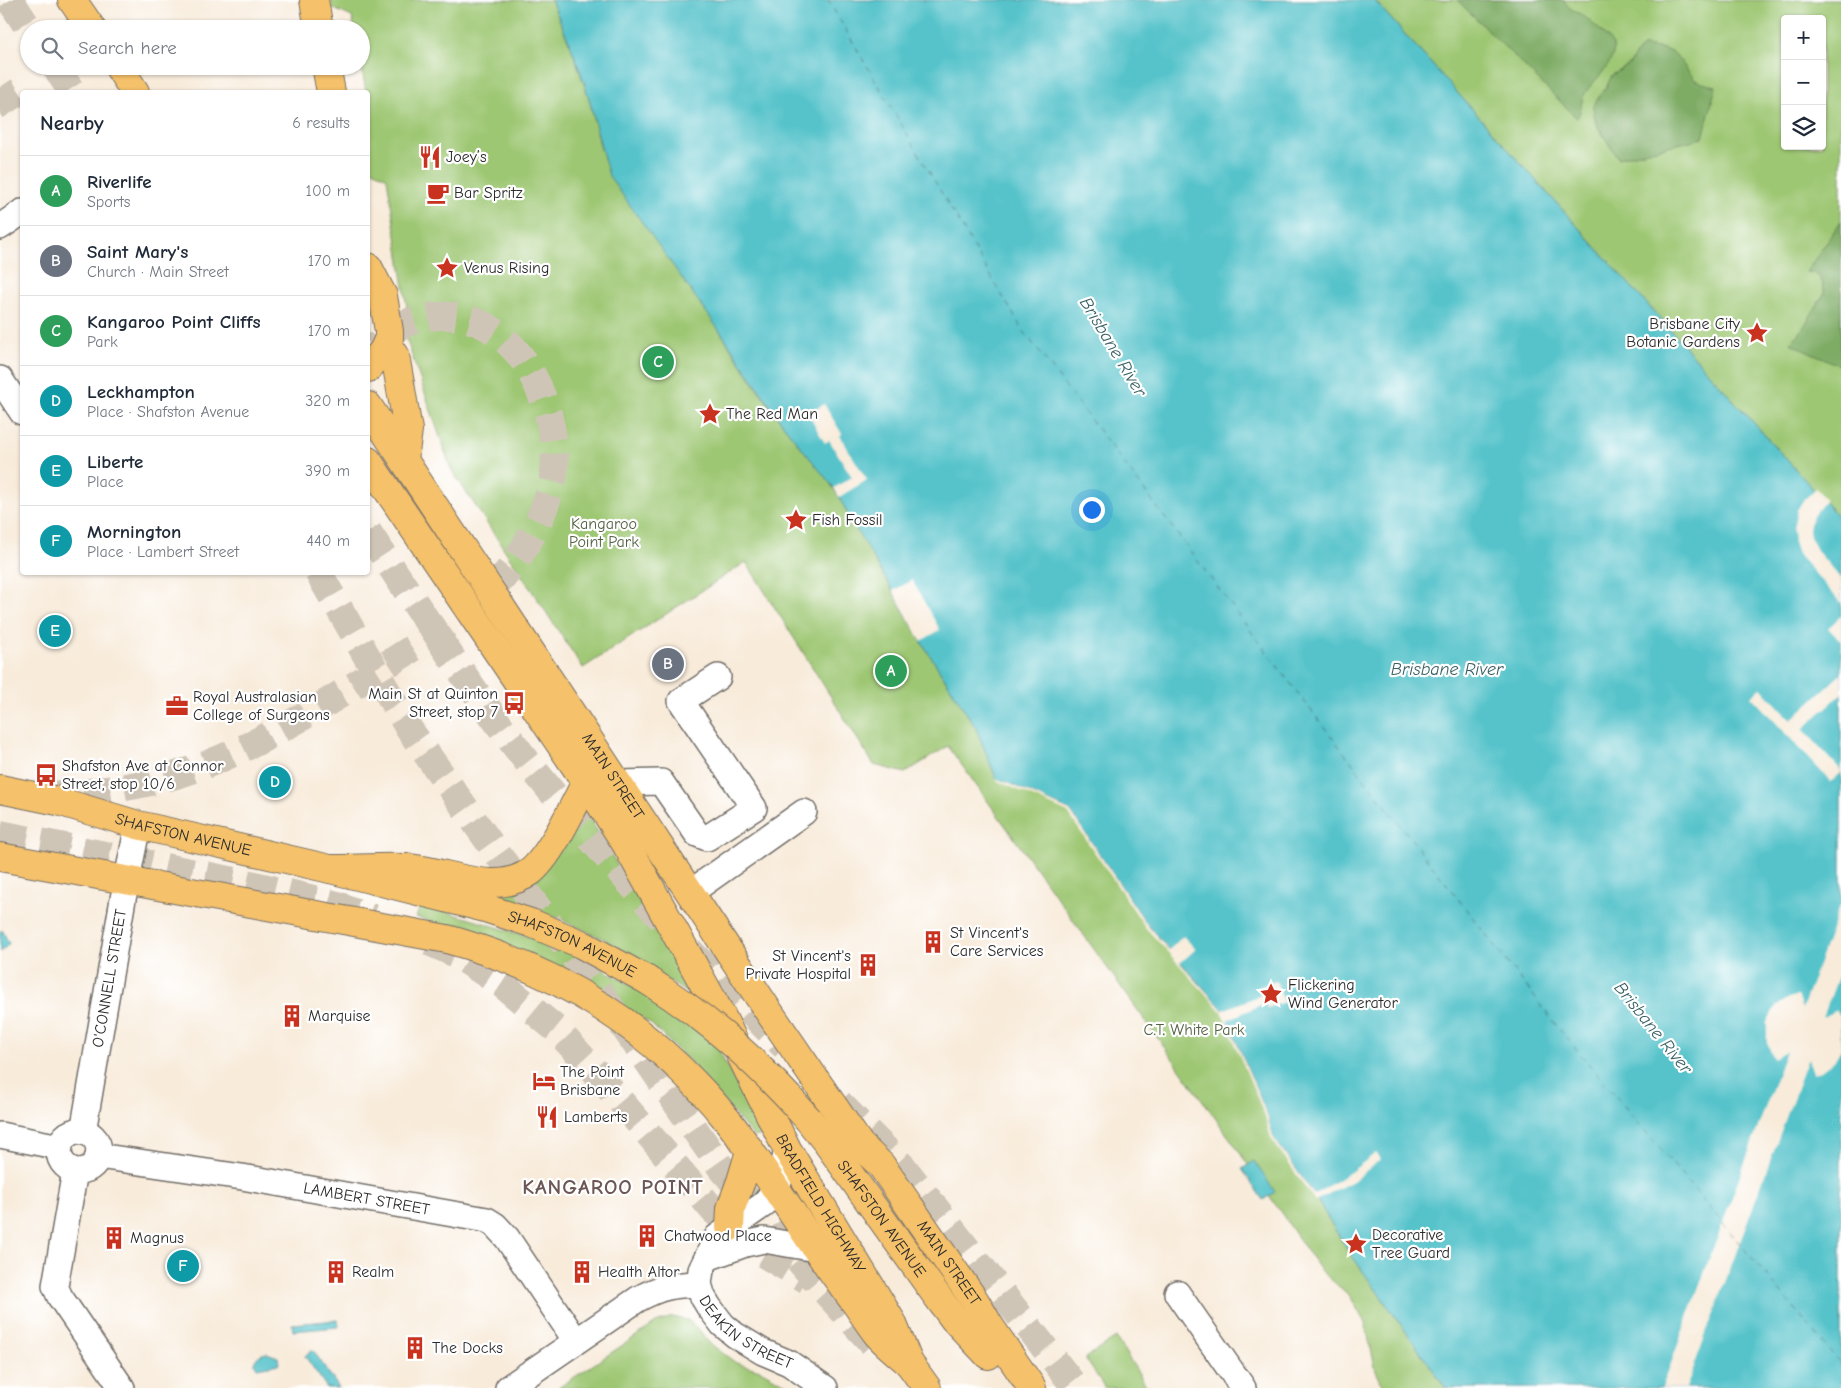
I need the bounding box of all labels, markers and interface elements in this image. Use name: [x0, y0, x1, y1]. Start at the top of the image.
map controls: [1781, 15, 1826, 150]
button: +: [1781, 15, 1826, 60]
search box: [20, 20, 370, 75]
icon: search: [38, 34, 66, 62]
text: Search here: [78, 37, 177, 59]
button: −: [1781, 60, 1826, 105]
button: layers: [1781, 105, 1826, 150]
text: Nearby: [40, 111, 104, 135]
text: 6 results: [292, 114, 350, 132]
restaurant icon: Joey’s: [417, 144, 443, 170]
place label: Joey’s: [446, 148, 487, 166]
text: Riverlife: [87, 171, 152, 193]
cafe icon: Bar Spritz: [425, 180, 451, 206]
text: A: [52, 182, 60, 200]
text: 100 m: [306, 182, 350, 200]
place label: Bar Spritz: [454, 184, 523, 202]
text: Sports: [87, 193, 130, 211]
text: Saint Mary's: [87, 241, 188, 263]
text: B: [51, 252, 61, 270]
text: 170 m: [308, 252, 350, 270]
place icon: Venus Rising: [434, 255, 460, 281]
place label: Venus Rising: [464, 259, 549, 277]
text: Church · Main Street: [87, 263, 229, 281]
water label: Brisbane River: [1075, 293, 1151, 401]
text: Kangaroo Point Cliffs: [87, 311, 261, 333]
place label: Brisbane City Botanic Gardens: [1626, 315, 1741, 351]
place icon: Brisbane City Botanic Gardens: [1744, 320, 1770, 346]
text: C: [51, 322, 61, 340]
text: 170 m: [308, 322, 350, 340]
text: Park: [87, 333, 118, 351]
pin: C: [642, 343, 674, 381]
text: Leckhampton: [87, 381, 195, 403]
text: D: [51, 392, 61, 410]
text: 320 m: [305, 392, 350, 410]
place icon: The Red Man: [697, 401, 723, 427]
text: Place · Shafston Avenue: [87, 403, 249, 421]
place label: The Red Man: [726, 405, 818, 423]
text: Liberte: [87, 451, 143, 473]
text: E: [51, 462, 61, 480]
text: 390 m: [305, 462, 350, 480]
text: Place: [87, 473, 123, 491]
your location: [1079, 497, 1105, 523]
place icon: Fish Fossil: [783, 507, 809, 533]
place label: Fish Fossil: [812, 511, 883, 529]
park label: Kangaroo Point Park: [569, 515, 639, 551]
text: Mornington: [87, 521, 181, 543]
text: F: [51, 532, 61, 550]
text: 440 m: [306, 532, 350, 550]
text: Place · Lambert Street: [87, 543, 239, 561]
pin: E: [39, 612, 71, 650]
pin: B: [652, 645, 684, 683]
pin: A: [875, 652, 907, 690]
water label: Brisbane River: [1391, 659, 1504, 680]
place label: Main St at Quinton Street, stop 7: [368, 685, 498, 721]
place label: Royal Australasian College of Surgeons: [193, 688, 330, 724]
bus stop icon: Main St at Quinton Street, stop 7: [501, 690, 527, 716]
office icon: Royal Australasian College of Surgeons: [164, 693, 190, 719]
street label: MAIN STREET: [578, 730, 648, 823]
place label: Shafston Ave at Connor Street, stop 10/6: [62, 757, 224, 793]
bus stop icon: Shafston Ave at Connor Street, stop 10/6: [33, 762, 59, 788]
pin: D: [259, 763, 291, 801]
street label: SHAFSTON AVENUE: [113, 810, 253, 860]
street label: O'CONNELL STREET: [89, 907, 130, 1049]
street label: SHAFSTON AVENUE: [506, 907, 640, 982]
place label: St Vincent's Care Services: [950, 924, 1044, 960]
building icon: St Vincent's Care Services: [920, 929, 946, 955]
place label: St Vincent's Private Hospital: [745, 947, 851, 983]
building icon: St Vincent's Private Hospital: [855, 952, 881, 978]
place label: Flickering Wind Generator: [1288, 976, 1398, 1012]
water label: Brisbane River: [1609, 978, 1697, 1079]
place icon: Flickering Wind Generator: [1258, 981, 1284, 1007]
building icon: Marquise: [279, 1003, 305, 1029]
place label: Marquise: [308, 1007, 370, 1025]
park label: C.T. White Park: [1143, 1021, 1245, 1039]
place label: The Point Brisbane: [560, 1063, 625, 1099]
hotel icon: The Point Brisbane: [531, 1068, 557, 1094]
restaurant icon: Lamberts: [534, 1104, 560, 1130]
place label: Lamberts: [564, 1108, 628, 1126]
street label: BRADFIELD HIGHWAY: [772, 1131, 869, 1277]
street label: SHAFSTON AVENUE: [834, 1157, 930, 1281]
district label: KANGAROO POINT: [522, 1175, 704, 1199]
street label: LAMBERT STREET: [302, 1179, 432, 1219]
street label: MAIN STREET: [913, 1217, 985, 1310]
building icon: Chatwood Place: [634, 1223, 660, 1249]
building icon: Magnus: [101, 1225, 127, 1251]
place label: Decorative Tree Guard: [1372, 1226, 1450, 1262]
place label: Chatwood Place: [664, 1227, 772, 1245]
place label: Magnus: [130, 1229, 184, 1247]
place icon: Decorative Tree Guard: [1343, 1231, 1369, 1257]
pin: F: [167, 1247, 199, 1285]
building icon: Realm: [323, 1259, 349, 1285]
building icon: Health Altor: [569, 1259, 595, 1285]
place label: Realm: [352, 1263, 394, 1281]
place label: Health Altor: [598, 1263, 680, 1281]
street label: DEAKIN STREET: [695, 1292, 796, 1373]
building icon: The Docks: [402, 1335, 428, 1361]
place label: The Docks: [432, 1339, 503, 1357]

